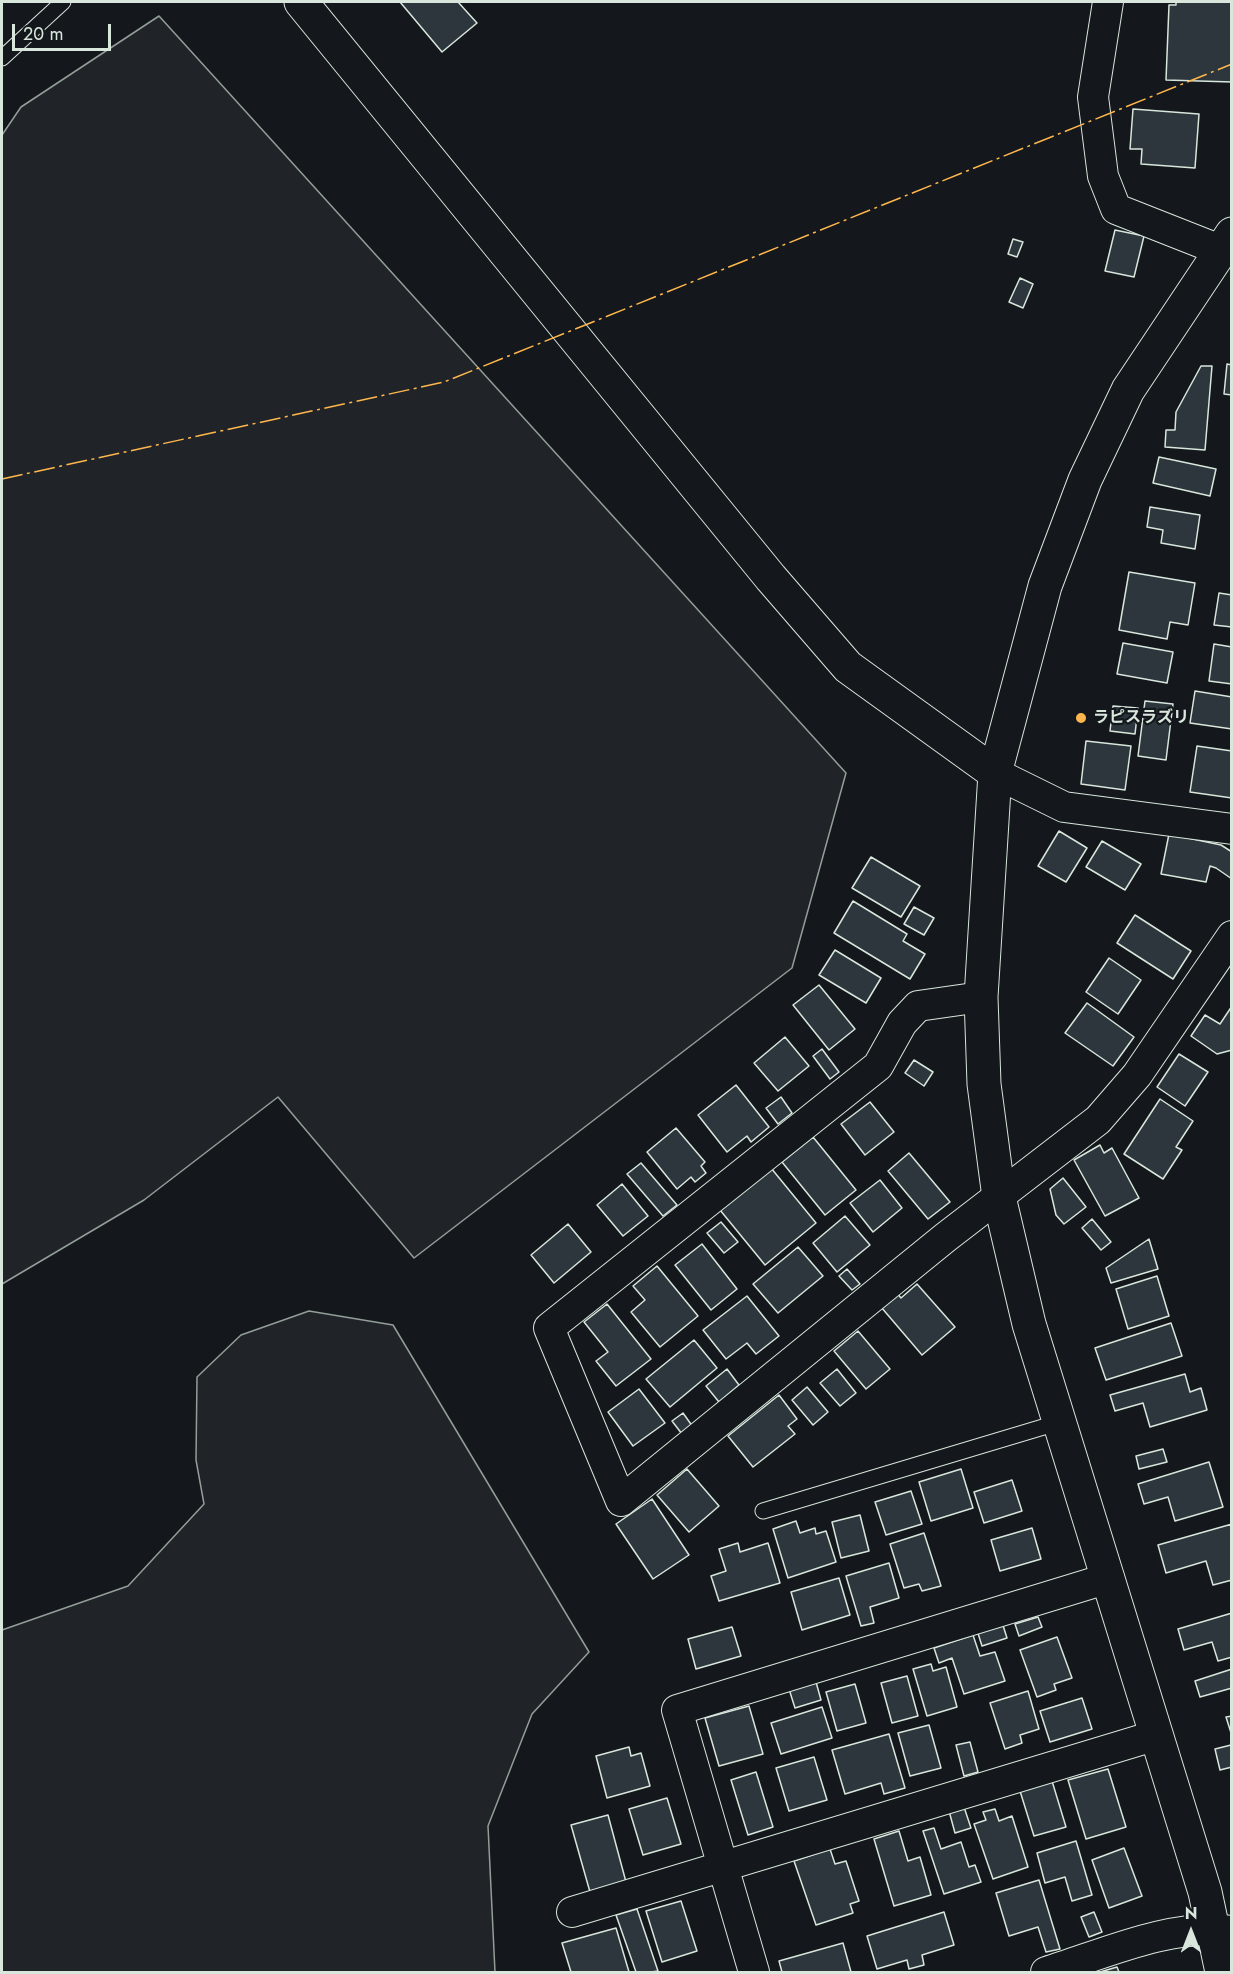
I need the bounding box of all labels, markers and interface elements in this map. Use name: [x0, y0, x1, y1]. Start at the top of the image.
scale bar: [15, 12, 114, 50]
text: 20 m: [23, 21, 63, 47]
place label: ラピスラズリ: [1093, 708, 1189, 728]
marker: ラピスラズリ: [1074, 711, 1088, 725]
north arrow: [1161, 1902, 1221, 1962]
text: N: [1185, 1902, 1197, 1925]

